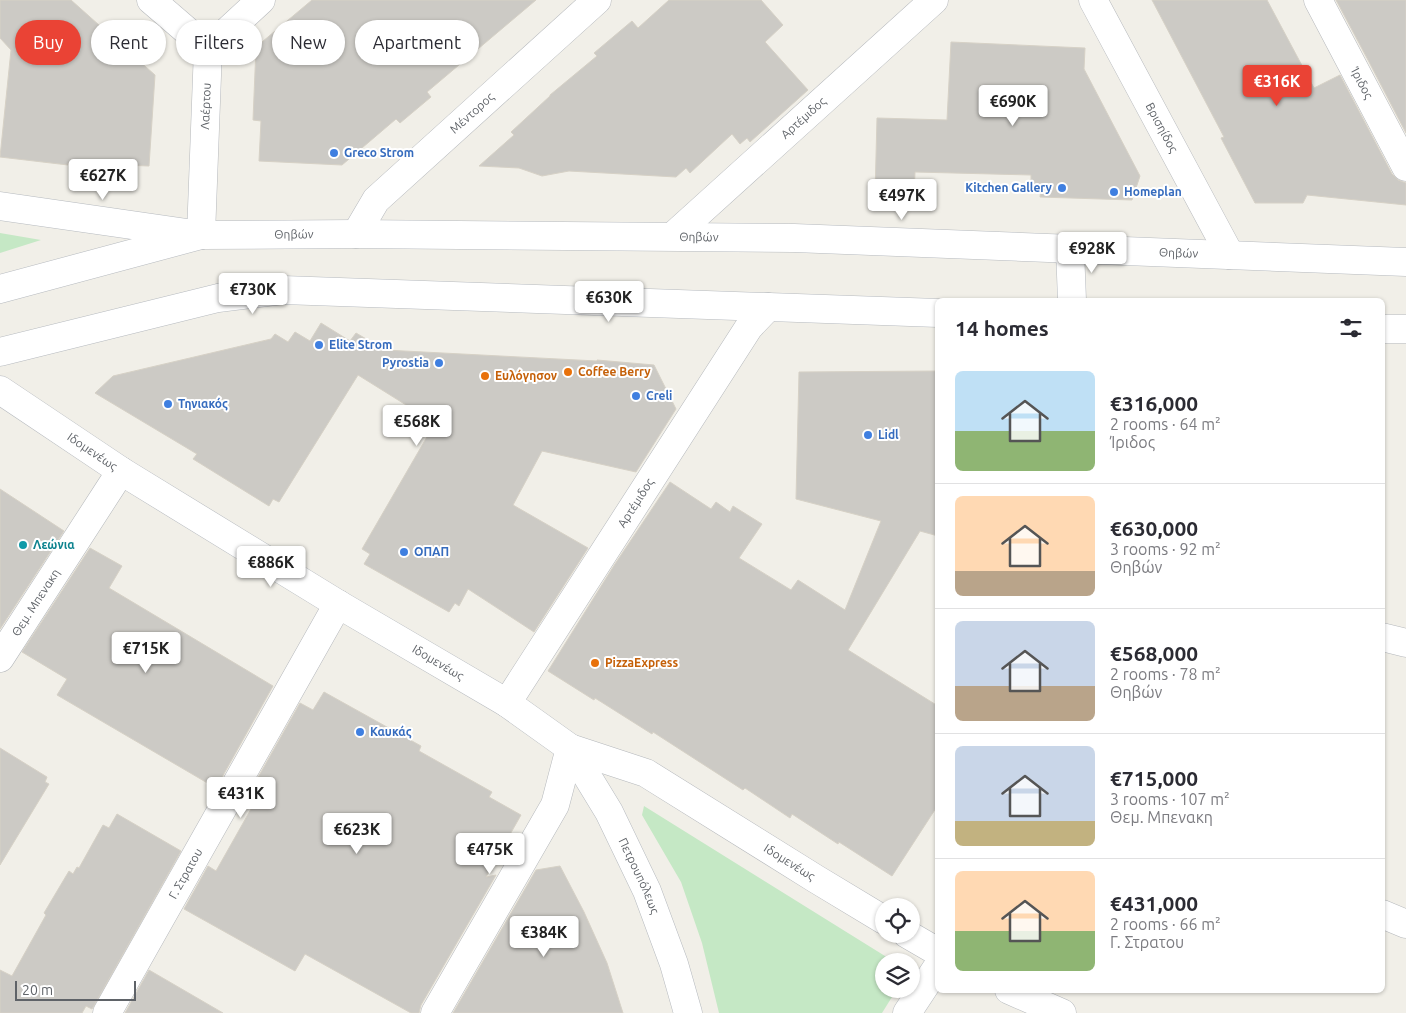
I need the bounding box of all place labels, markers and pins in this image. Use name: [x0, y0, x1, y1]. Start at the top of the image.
pin: €316K: [1242, 64, 1312, 107]
pin: €690K: [978, 84, 1048, 127]
place label: Greco Strom: [344, 146, 414, 159]
marker: Greco Strom: [328, 147, 340, 159]
pin: €627K: [68, 158, 138, 201]
pin: €497K: [867, 178, 937, 221]
place label: Kitchen Gallery: [965, 181, 1053, 194]
marker: Kitchen Gallery: [1056, 182, 1068, 194]
place label: Homeplan: [1124, 185, 1182, 198]
marker: Homeplan: [1108, 186, 1120, 198]
pin: €928K: [1057, 232, 1127, 274]
pin: €730K: [218, 272, 288, 315]
pin: €630K: [574, 280, 644, 323]
place label: Elite Strom: [329, 338, 392, 351]
marker: Elite Strom: [313, 339, 325, 351]
place label: Pyrostia: [382, 356, 429, 369]
marker: Pyrostia: [433, 357, 445, 369]
place label: Coffee Berry: [578, 365, 651, 378]
marker: Coffee Berry: [562, 366, 574, 378]
place label: Ευλόγησον: [495, 369, 558, 382]
marker: Ευλόγησον: [479, 370, 491, 382]
place label: Creli: [646, 389, 672, 402]
marker: Creli: [630, 390, 642, 402]
place label: Τηνιακός: [178, 397, 228, 411]
marker: Τηνιακός: [162, 398, 174, 410]
pin: €568K: [382, 404, 452, 447]
place label: Lidl: [878, 428, 899, 441]
marker: Lidl: [862, 429, 874, 441]
place label: Λεώνια: [33, 538, 75, 551]
marker: Λεώνια: [17, 539, 29, 551]
place label: ΟΠΑΠ: [414, 545, 449, 558]
pin: €886K: [236, 546, 306, 588]
marker: ΟΠΑΠ: [398, 546, 410, 558]
pin: €715K: [111, 632, 181, 674]
place label: PizzaExpress: [605, 656, 679, 669]
marker: PizzaExpress: [589, 657, 601, 669]
place label: Καυκάς: [370, 725, 412, 739]
marker: Καυκάς: [354, 726, 366, 738]
pin: €431K: [206, 776, 276, 819]
pin: €623K: [322, 812, 392, 855]
pin: €475K: [455, 832, 525, 875]
pin: €384K: [509, 916, 579, 958]

